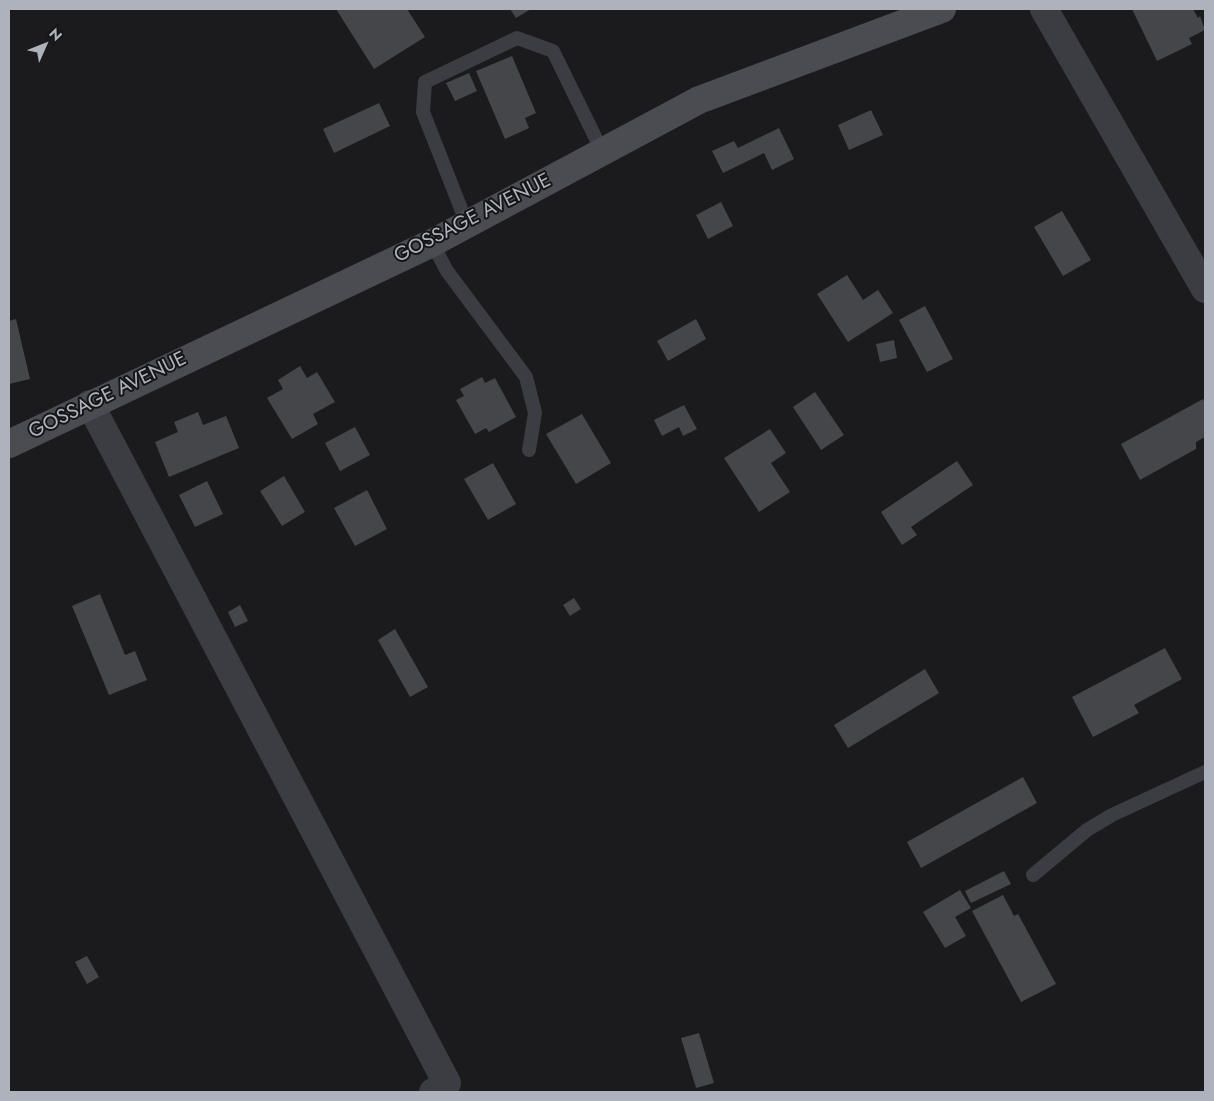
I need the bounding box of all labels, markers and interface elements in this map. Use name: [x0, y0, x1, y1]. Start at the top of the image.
north arrow: [20, 20, 70, 70]
text: N: [45, 24, 67, 46]
street label: GOSSAGE AVENUE: [391, 169, 555, 269]
street label: GOSSAGE AVENUE: [25, 347, 191, 445]

